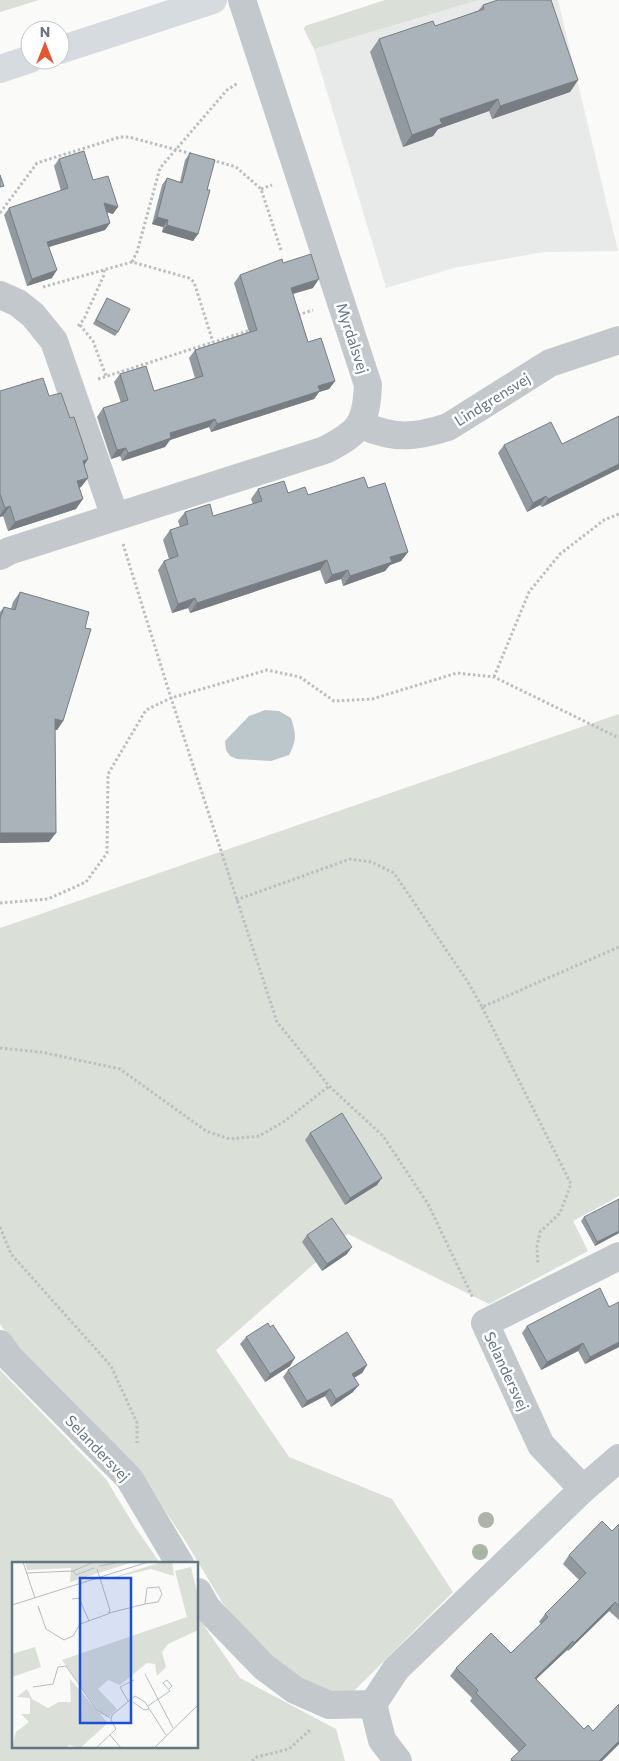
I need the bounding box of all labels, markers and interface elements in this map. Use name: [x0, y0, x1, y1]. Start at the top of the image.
north arrow: [20, 20, 70, 70]
text: N: [40, 23, 50, 40]
street label: Myrdalsvej: [333, 300, 373, 376]
street label: Lindgrensvej: [451, 369, 533, 429]
street label: Selandersvej: [481, 1329, 533, 1413]
street label: Selandersvej: [62, 1411, 134, 1485]
inset map: [12, 1562, 199, 1748]

